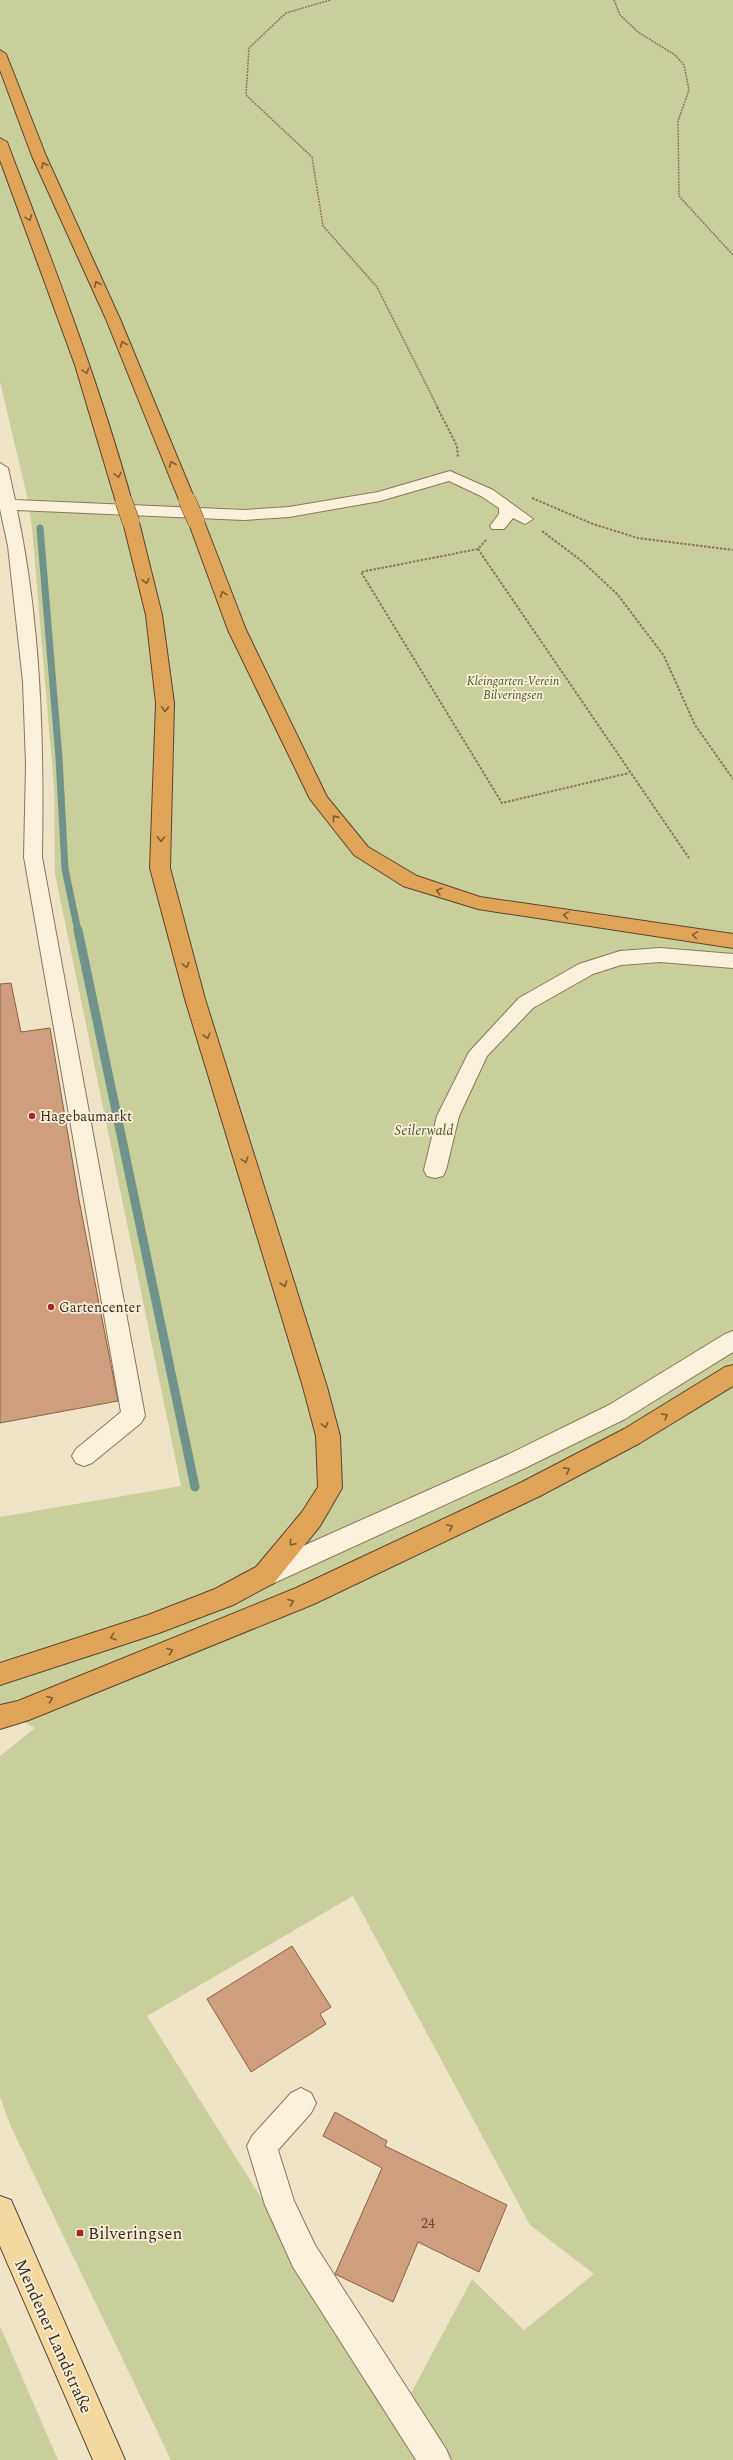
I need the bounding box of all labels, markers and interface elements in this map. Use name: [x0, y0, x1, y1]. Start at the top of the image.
one-way arrow: [41, 162, 49, 170]
one-way arrow: [24, 214, 32, 221]
one-way arrow: [94, 280, 102, 288]
one-way arrow: [120, 340, 128, 347]
one-way arrow: [81, 367, 90, 374]
one-way arrow: [169, 461, 177, 469]
one-way arrow: [113, 472, 121, 478]
one-way arrow: [141, 577, 149, 584]
one-way arrow: [220, 591, 228, 598]
park label: Kleingarten-Verein Bilveringsen: [467, 672, 560, 705]
one-way arrow: [160, 706, 169, 712]
one-way arrow: [332, 815, 339, 823]
one-way arrow: [157, 836, 165, 842]
one-way arrow: [435, 887, 442, 895]
one-way arrow: [563, 911, 569, 920]
one-way arrow: [692, 931, 698, 940]
one-way arrow: [181, 962, 190, 969]
one-way arrow: [202, 1032, 211, 1039]
place label: Hagebaumarkt: [40, 1106, 132, 1127]
marker: Hagebaumarkt: [27, 1111, 37, 1121]
park label: Seilerwald: [395, 1120, 453, 1141]
one-way arrow: [240, 1156, 249, 1163]
one-way arrow: [279, 1281, 287, 1288]
place label: Gartencenter: [59, 1297, 141, 1318]
marker: Gartencenter: [46, 1302, 56, 1312]
one-way arrow: [661, 1413, 668, 1420]
one-way arrow: [320, 1421, 329, 1428]
one-way arrow: [563, 1468, 570, 1475]
one-way arrow: [446, 1524, 453, 1532]
one-way arrow: [290, 1538, 297, 1545]
one-way arrow: [286, 1599, 294, 1607]
one-way arrow: [109, 1632, 116, 1641]
one-way arrow: [167, 1647, 174, 1655]
one-way arrow: [46, 1696, 53, 1704]
house number: 24: [421, 2213, 435, 2234]
place label: Bilveringsen: [88, 2221, 182, 2247]
marker: Bilveringsen: [75, 2228, 85, 2238]
street label: Mendener Landstraße: [7, 2255, 99, 2418]

